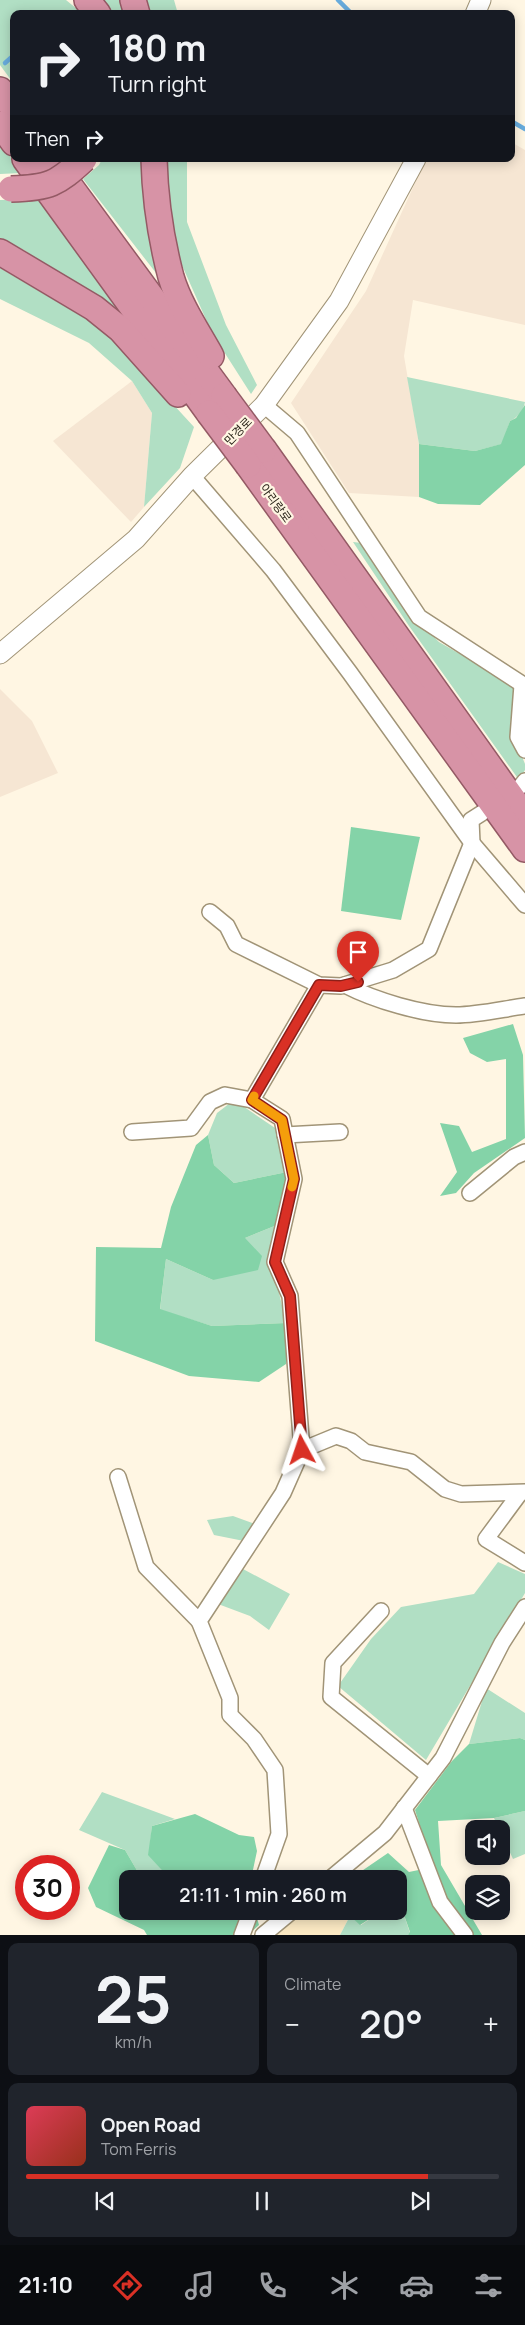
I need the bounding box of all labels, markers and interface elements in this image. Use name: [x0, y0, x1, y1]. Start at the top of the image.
text: 180 m: [108, 24, 206, 72]
icon: right: [25, 30, 90, 95]
text: Turn right: [108, 69, 206, 99]
icon: right: [80, 125, 108, 153]
text: Then: [25, 126, 70, 152]
street label: 만경로: [220, 413, 256, 449]
street label: 아리랑로: [256, 480, 296, 526]
pin: [337, 931, 379, 982]
icon: arrive: [344, 938, 372, 966]
position arrow: [275, 1423, 327, 1475]
map controls: [465, 1820, 510, 1920]
button: sound: [465, 1820, 510, 1865]
speed limit sign: 30: [15, 1855, 80, 1920]
button: layers: [465, 1875, 510, 1920]
text: 21:11 · 1 min · 260 m: [179, 1882, 347, 1908]
text: 25: [95, 1954, 172, 2043]
text: Climate: [285, 1973, 341, 1995]
text: 20°: [359, 1997, 423, 2049]
text: −: [285, 2005, 300, 2043]
text: +: [483, 2005, 499, 2043]
text: km/h: [115, 2031, 152, 2053]
text: Open Road: [101, 2112, 201, 2138]
text: Tom Ferris: [101, 2138, 176, 2160]
icon: previous: [91, 2187, 119, 2215]
icon: pause: [248, 2187, 276, 2215]
icon: next: [406, 2187, 434, 2215]
icon: directions: [110, 2268, 145, 2303]
icon: music: [182, 2268, 217, 2303]
icon: phone: [255, 2268, 290, 2303]
icon: climate: [327, 2268, 362, 2303]
icon: car: [399, 2268, 434, 2303]
icon: filters: [471, 2268, 506, 2303]
text: 21:10: [19, 2270, 73, 2300]

